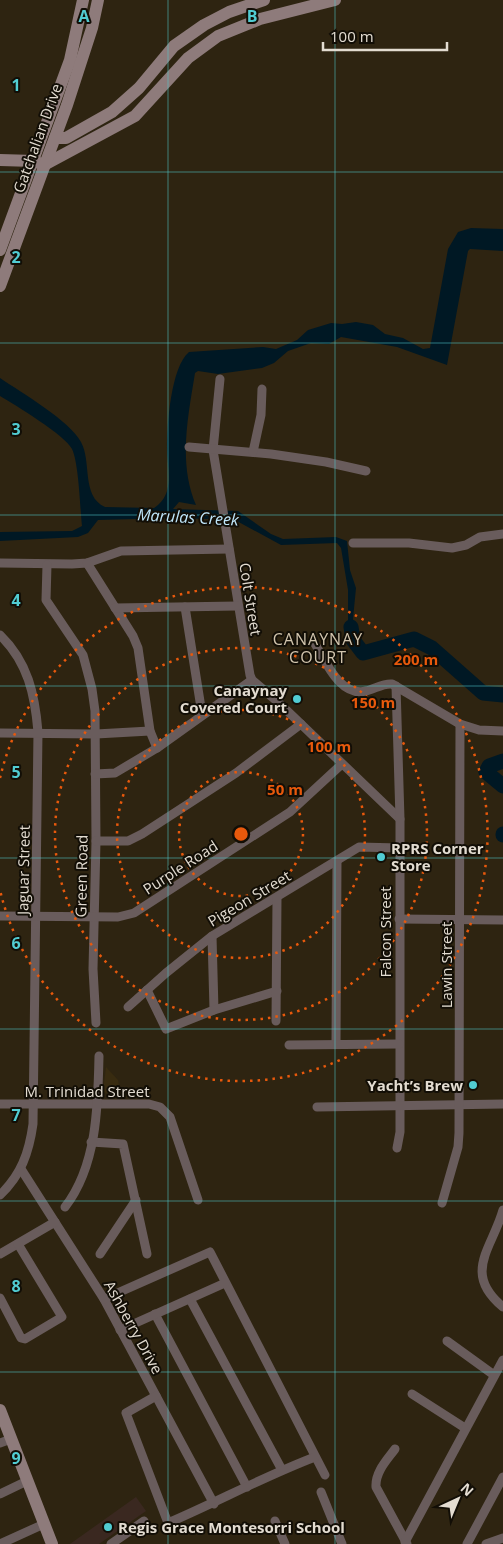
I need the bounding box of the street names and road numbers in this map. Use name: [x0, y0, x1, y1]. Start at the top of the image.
street label: Gatchalian Drive: [8, 81, 66, 195]
street label: Colt Street: [235, 561, 267, 637]
street label: Jaguar Street: [12, 825, 34, 917]
street label: Green Road: [70, 834, 92, 918]
street label: Purple Road: [139, 835, 221, 899]
street label: Pigeon Street: [204, 865, 294, 931]
street label: Falcon Street: [375, 886, 395, 978]
street label: Lawin Street: [436, 922, 456, 1008]
street label: M. Trinidad Street: [25, 1081, 149, 1101]
street label: Ashberry Drive: [100, 1277, 168, 1377]

